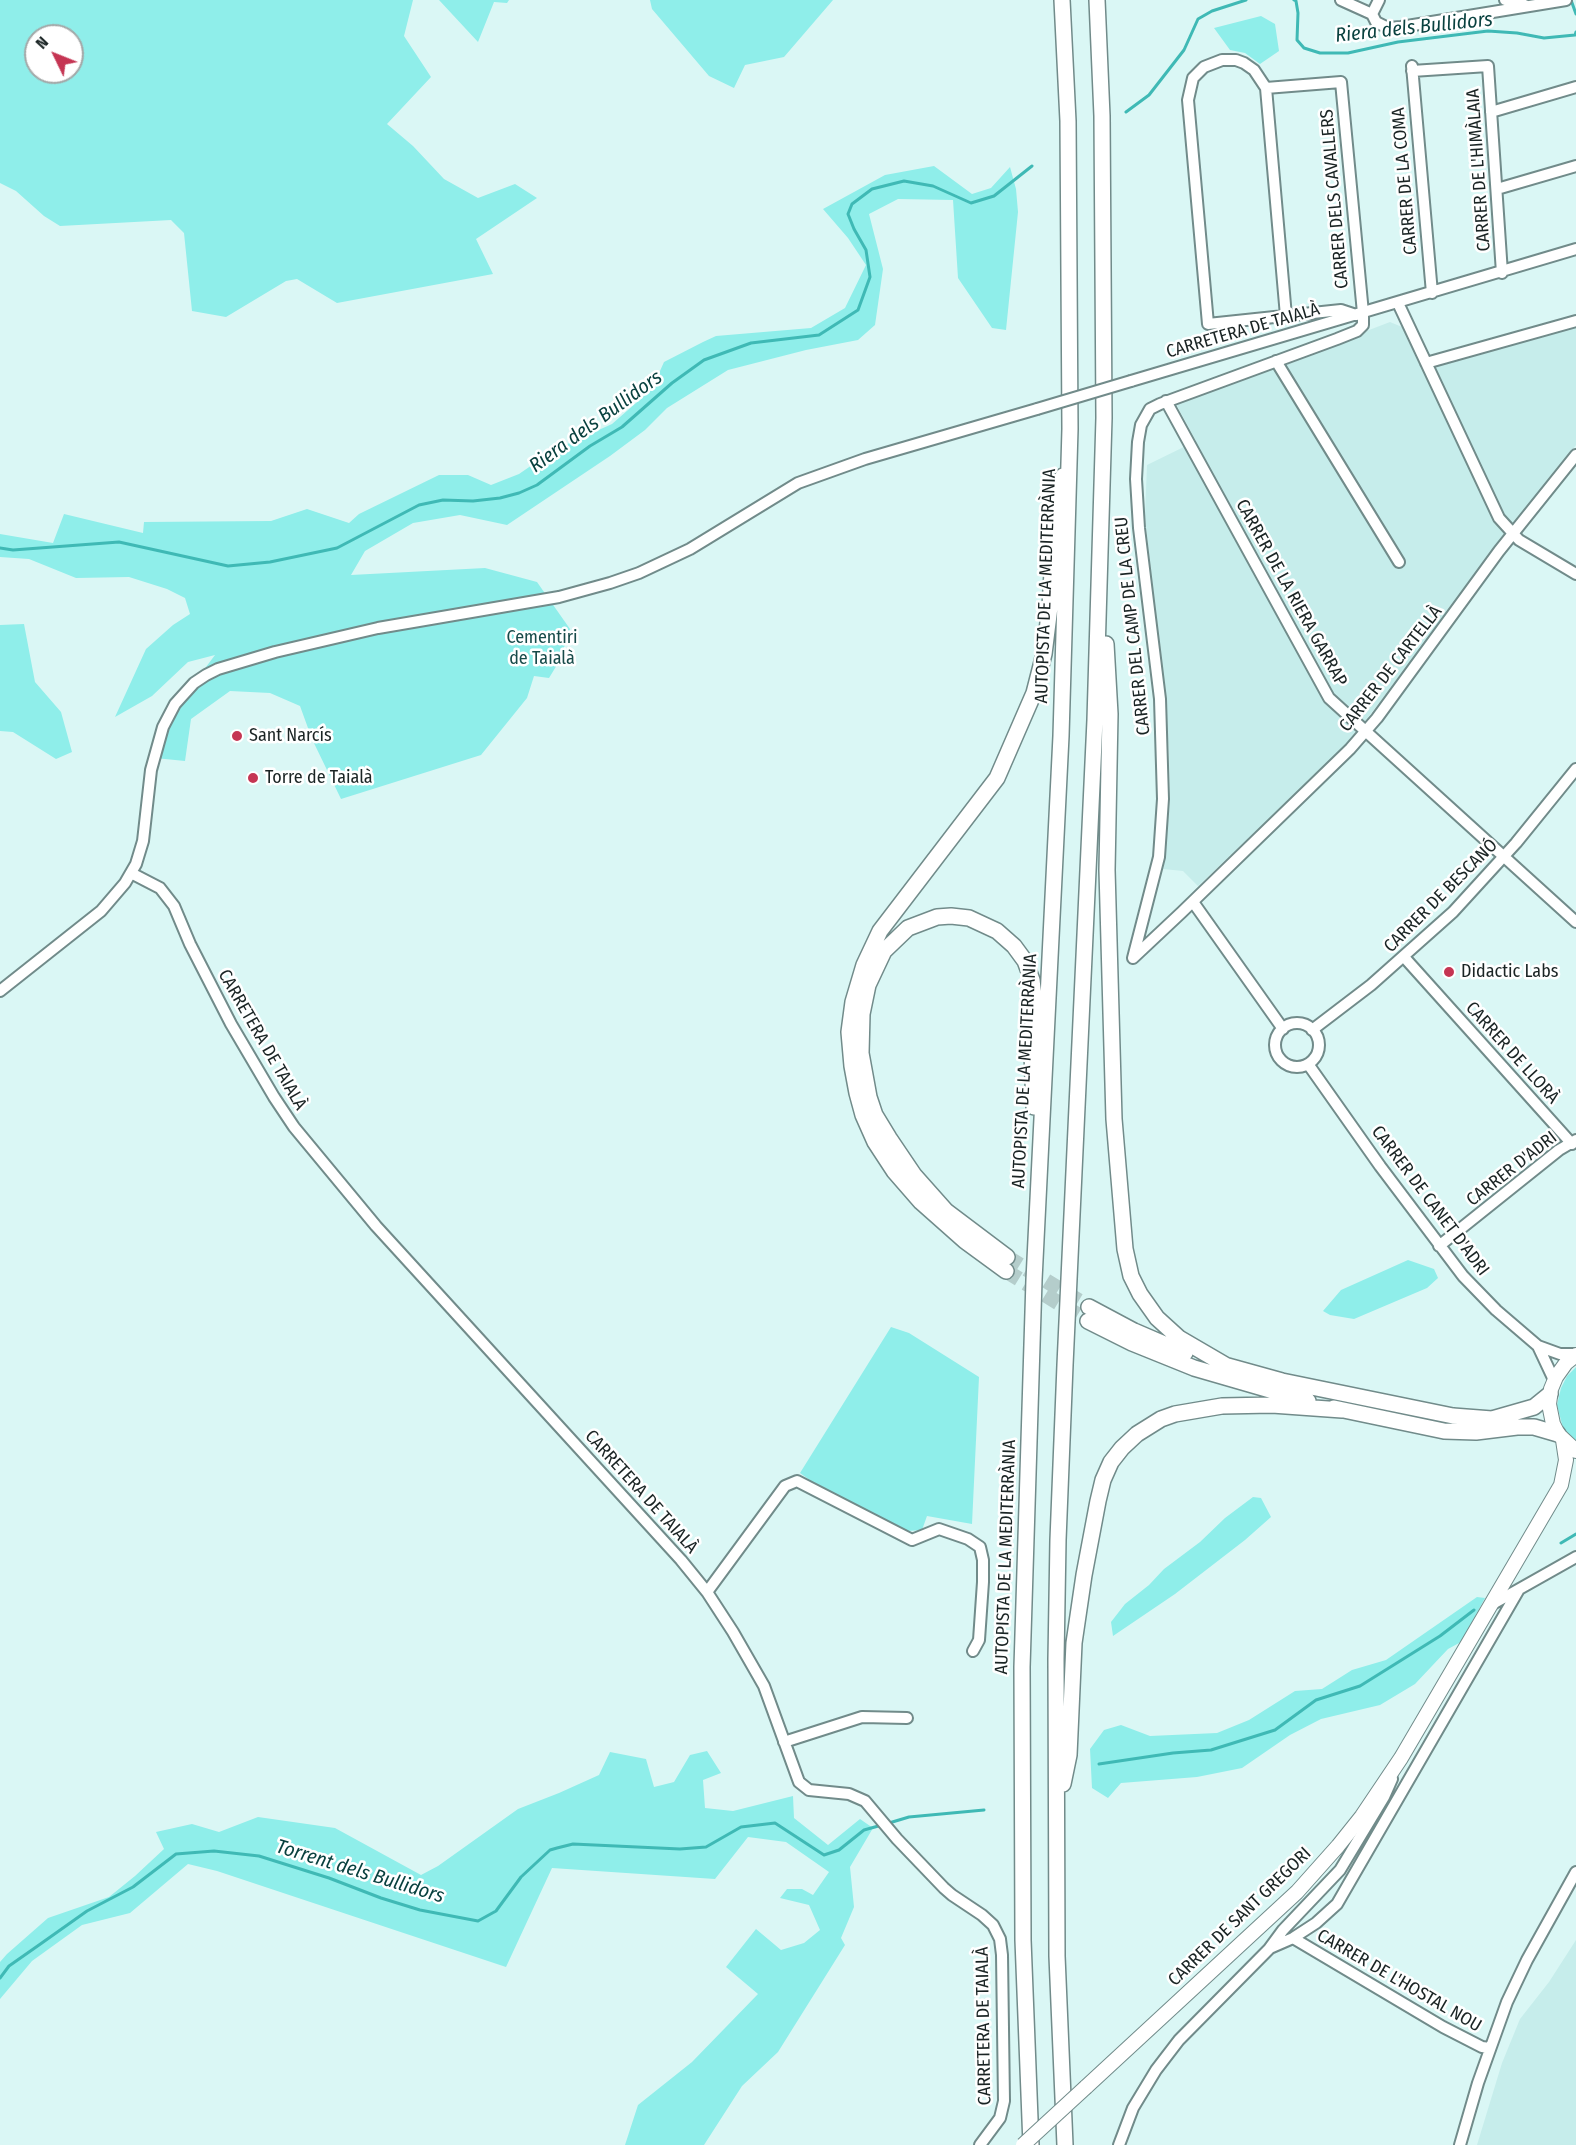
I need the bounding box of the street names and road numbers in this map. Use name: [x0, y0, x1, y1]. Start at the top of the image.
street label: CARRER DE L'HIMÀLAIA: [1463, 88, 1495, 252]
street label: CARRER DE LA COMA: [1388, 106, 1422, 256]
street label: CARRER DELS CAVALLERS: [1316, 108, 1354, 290]
street label: CARRETERA DE TAIALÀ: [1164, 299, 1322, 363]
street label: AUTOPISTA DE LA MEDITERRÀNIA: [1031, 468, 1061, 704]
street label: CARRER DE LA RIERA GARRAP: [1231, 496, 1351, 690]
street label: CARRER DEL CAMP DE LA CREU: [1111, 516, 1155, 736]
street label: CARRER DE CARTELLÀ: [1335, 602, 1447, 736]
street label: CARRER DE BESCANÓ: [1380, 835, 1502, 957]
street label: AUTOPISTA DE LA MEDITERRÀNIA: [1008, 953, 1042, 1189]
street label: CARRETERA DE TAIALÀ: [213, 966, 311, 1114]
street label: CARRER DE LLORÀ: [1461, 998, 1563, 1108]
street label: CARRER DE CANET D'ADRI: [1366, 1122, 1494, 1280]
street label: CARRER D'ADRI: [1463, 1127, 1561, 1211]
street label: CARRETERA DE TAIALÀ: [580, 1426, 702, 1558]
street label: AUTOPISTA DE LA MEDITERRÀNIA: [991, 1439, 1021, 1675]
street label: CARRER DE SANT GREGORI: [1164, 1843, 1316, 1991]
street label: CARRER DE L'HOSTAL NOU: [1313, 1925, 1485, 2037]
street label: CARRETERA DE TAIALÀ: [972, 1947, 996, 2105]

